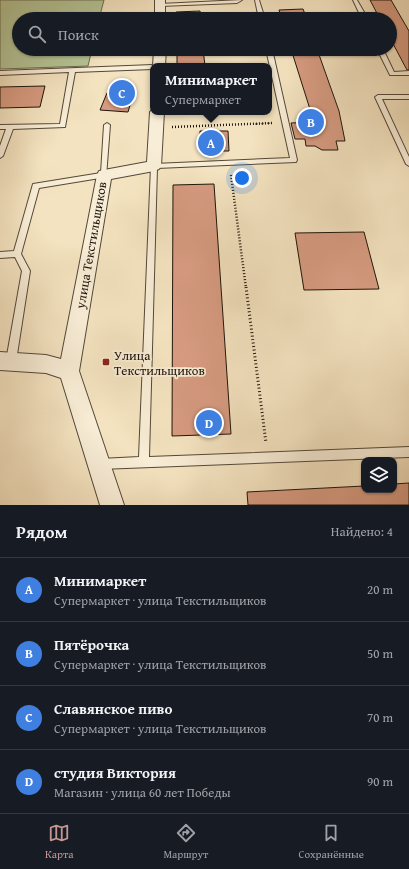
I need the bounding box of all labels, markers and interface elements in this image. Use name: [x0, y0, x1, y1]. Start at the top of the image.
search box: [12, 12, 397, 56]
icon: search: [26, 23, 48, 45]
text: Поиск: [58, 24, 99, 45]
popup: [150, 63, 272, 115]
text: Минимаркет: [165, 69, 257, 90]
pin: C: [109, 78, 135, 108]
text: Супермаркет: [165, 90, 241, 109]
pin: B: [298, 107, 324, 137]
pin: A: [198, 128, 224, 158]
your location: [232, 168, 252, 188]
street label: улица Текстильщиков: [70, 180, 112, 311]
place label: Улица Текстильщиков: [114, 346, 205, 380]
marker: Улица Текстильщиков: [101, 357, 111, 367]
pin: D: [196, 408, 222, 438]
map controls: [361, 457, 397, 493]
button: layers: [361, 457, 397, 493]
text: Рядом: [16, 519, 67, 544]
text: Найдено: 4: [331, 522, 393, 541]
text: Минимаркет: [54, 570, 146, 591]
text: A: [25, 580, 33, 599]
text: 20 m: [367, 580, 393, 599]
text: Супермаркет · улица Текстильщиков: [54, 591, 266, 610]
text: Пятёрочка: [54, 634, 129, 655]
text: B: [25, 644, 33, 663]
text: 50 m: [367, 644, 393, 663]
text: Супермаркет · улица Текстильщиков: [54, 655, 266, 674]
text: Славянское пиво: [54, 698, 172, 719]
text: C: [25, 708, 33, 727]
text: 70 m: [367, 708, 393, 727]
text: Супермаркет · улица Текстильщиков: [54, 719, 266, 738]
text: студия Виктория: [54, 762, 176, 783]
text: D: [25, 772, 33, 791]
text: 90 m: [367, 772, 393, 791]
text: Магазин · улица 60 лет Победы: [54, 783, 231, 802]
tab: Карта: [45, 822, 73, 862]
tab: Маршрут: [163, 822, 208, 862]
tab: Сохранённые: [298, 822, 364, 862]

